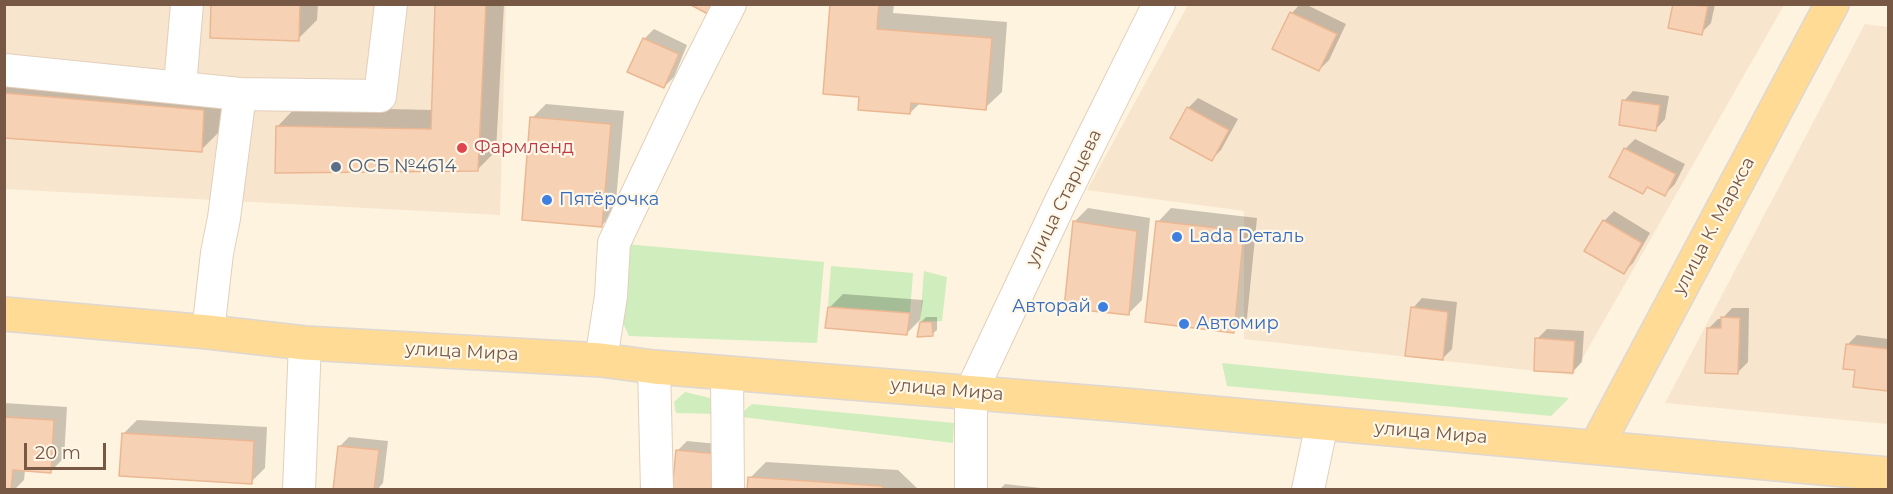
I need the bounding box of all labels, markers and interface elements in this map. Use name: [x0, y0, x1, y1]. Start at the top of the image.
street label: улица Старцева: [1021, 126, 1107, 270]
place label: Фармленд: [474, 137, 574, 159]
marker: Фармленд: [455, 141, 469, 155]
street label: улица К. Маркса: [1669, 153, 1759, 299]
place label: ОСБ №4614: [348, 156, 457, 178]
marker: ОСБ №4614: [329, 160, 343, 174]
place label: Пятёрочка: [559, 189, 659, 211]
marker: Пятёрочка: [540, 193, 554, 207]
place label: Lada Dеталь: [1189, 226, 1304, 248]
marker: Lada Dеталь: [1170, 230, 1184, 244]
place label: Авторай: [1012, 296, 1091, 318]
marker: Авторай: [1096, 300, 1110, 314]
place label: Автомир: [1196, 313, 1279, 335]
marker: Автомир: [1177, 317, 1191, 331]
street label: улица Мира: [405, 338, 519, 366]
street label: улица Мира: [890, 374, 1004, 406]
street label: улица Мира: [1374, 417, 1488, 449]
scale bar: [27, 431, 110, 469]
text: 20 m: [35, 442, 81, 464]

